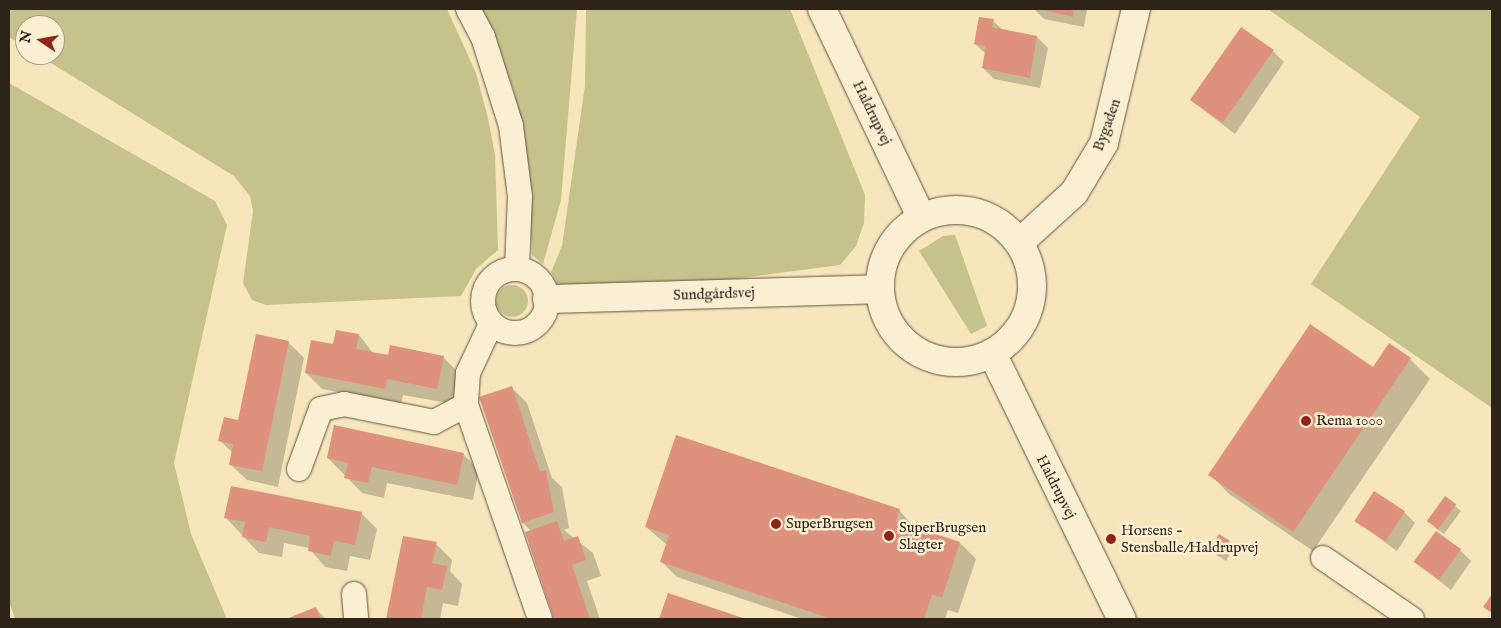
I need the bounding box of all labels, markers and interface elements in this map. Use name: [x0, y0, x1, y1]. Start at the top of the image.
north arrow: [15, 15, 65, 65]
text: N: [16, 29, 36, 45]
street label: Haldrupvej: [849, 78, 895, 148]
street label: Bygaden: [1089, 96, 1125, 154]
street label: Sundgårdsvej: [673, 284, 755, 304]
place label: Rema 1000: [1316, 412, 1383, 430]
marker: Rema 1000: [1300, 415, 1312, 427]
street label: Haldrupvej: [1032, 452, 1080, 522]
place label: SuperBrugsen: [786, 515, 873, 533]
marker: SuperBrugsen: [770, 518, 782, 530]
place label: SuperBrugsen Slagter: [899, 518, 986, 553]
place label: Horsens - Stensballe/Haldrupvej: [1121, 521, 1258, 556]
marker: SuperBrugsen Slagter: [883, 530, 895, 542]
marker: Horsens - Stensballe/Haldrupvej: [1105, 533, 1117, 545]

